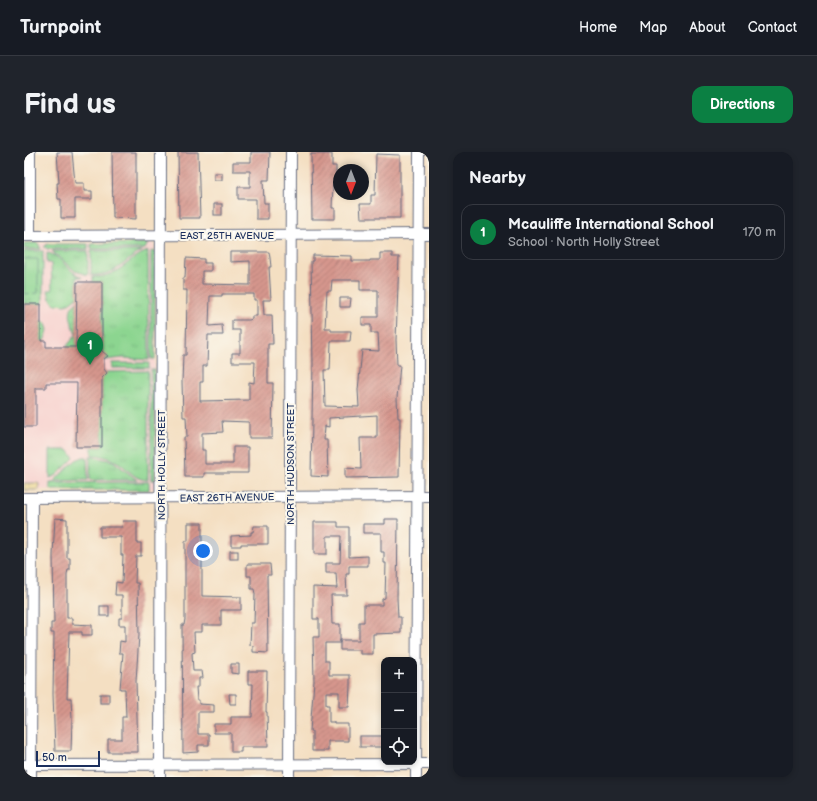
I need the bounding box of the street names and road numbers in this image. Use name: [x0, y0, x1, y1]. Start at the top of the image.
street label: EAST 25TH AVENUE: [180, 230, 275, 242]
street label: NORTH HUDSON STREET: [285, 403, 297, 525]
street label: NORTH HOLLY STREET: [156, 410, 168, 520]
street label: EAST 26TH AVENUE: [180, 491, 275, 505]

